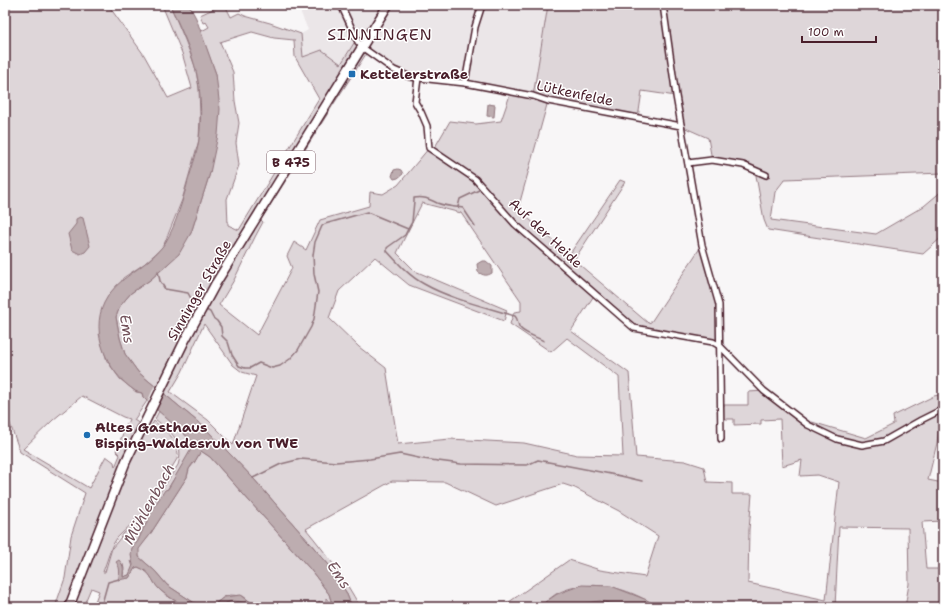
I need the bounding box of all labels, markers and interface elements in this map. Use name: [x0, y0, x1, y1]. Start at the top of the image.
scale bar: [802, 18, 876, 44]
district label: SINNINGEN: [327, 24, 433, 45]
text: 100 m: [808, 24, 844, 40]
place label: Kettelerstraße: [360, 65, 468, 83]
marker: Kettelerstraße: [347, 69, 357, 79]
street label: Lütkenfelde: [535, 76, 615, 110]
road number: B 475: [267, 151, 315, 173]
street label: Auf der Heide: [505, 194, 587, 272]
street label: Sinninger Straße: [163, 236, 235, 344]
water label: Ems: [115, 313, 139, 345]
place label: Altes Gasthaus Bisping-Waldesruh von TWE: [95, 418, 298, 452]
marker: Altes Gasthaus Bisping-Waldesruh von TWE: [82, 430, 92, 440]
water label: Mühlenbach: [119, 460, 179, 548]
water label: Ems: [322, 557, 356, 593]

